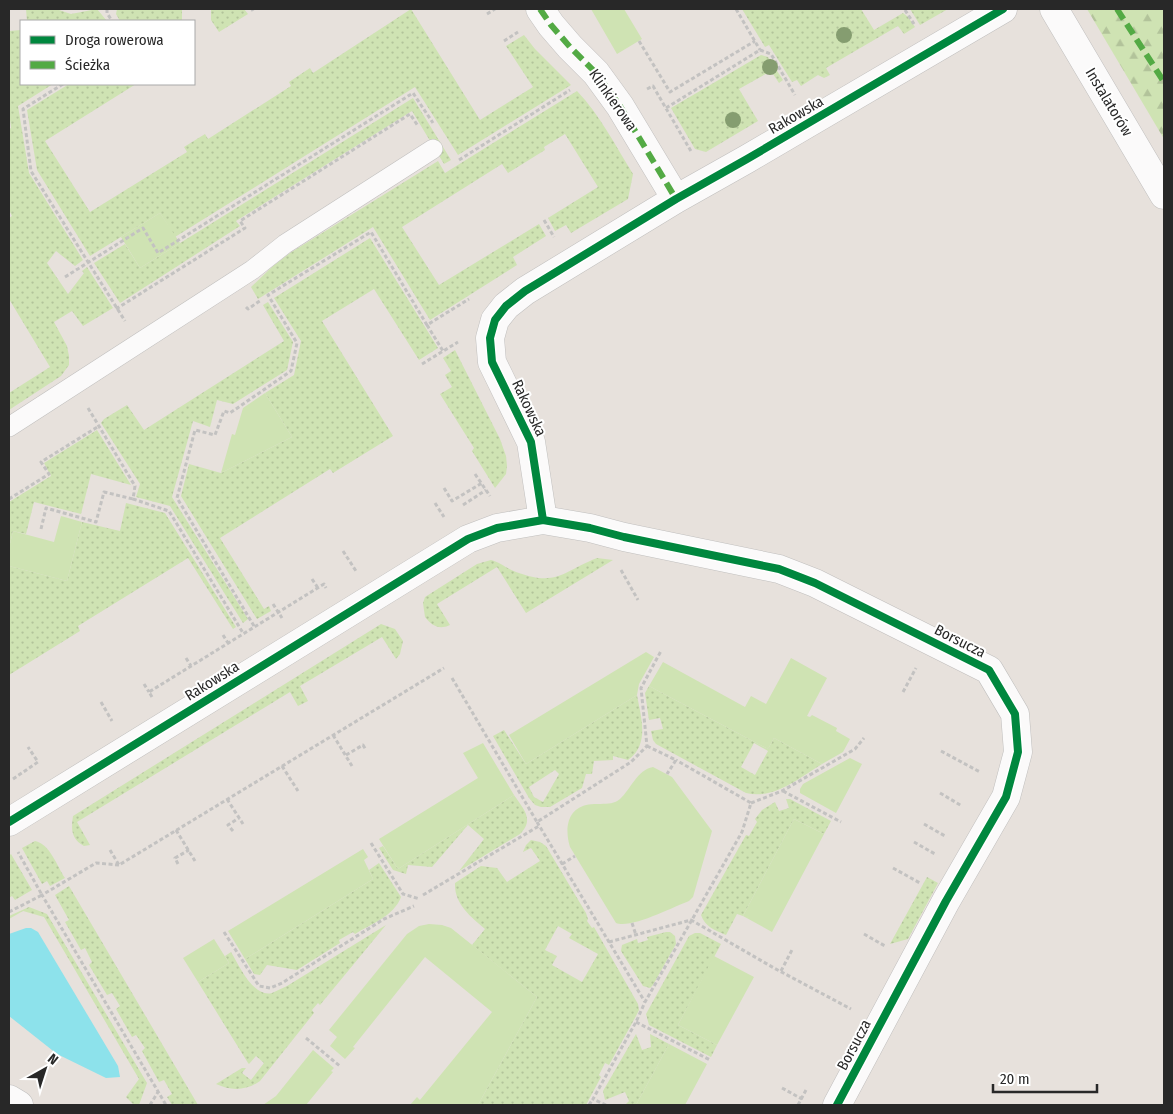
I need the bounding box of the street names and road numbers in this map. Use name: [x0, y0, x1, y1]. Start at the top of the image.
street label: Instalatorów: [1082, 65, 1137, 140]
street label: Klinkierowa: [585, 66, 641, 134]
street label: Rakowska: [765, 92, 827, 138]
street label: Rakowska: [508, 377, 550, 439]
street label: Borsucza: [931, 621, 989, 661]
street label: Rakowska: [182, 657, 242, 705]
street label: Borsucza: [833, 1017, 875, 1073]

